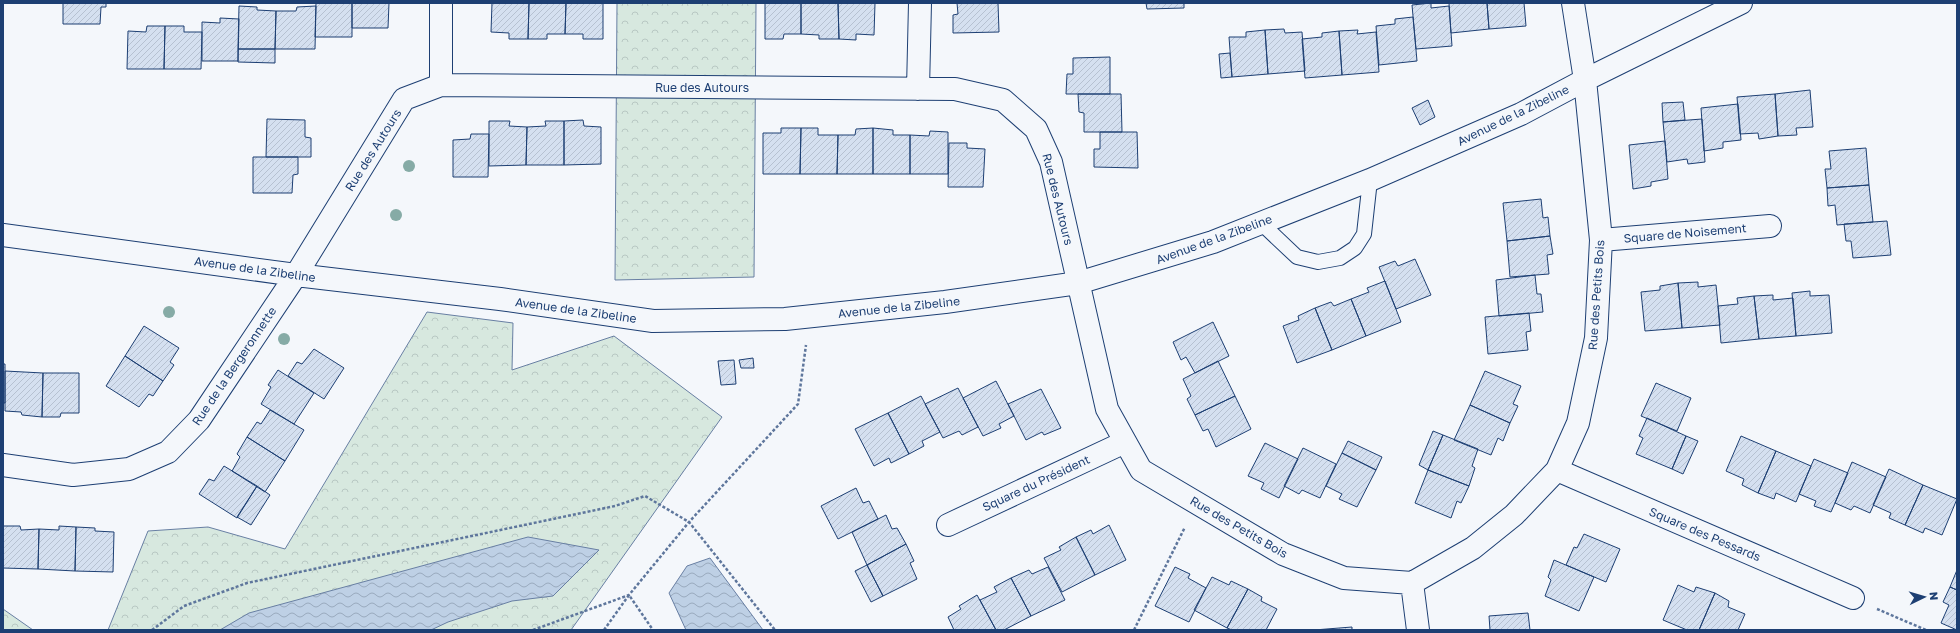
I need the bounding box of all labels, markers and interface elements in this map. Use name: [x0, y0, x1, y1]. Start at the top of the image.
street label: Rue des Autours: [655, 80, 749, 95]
street label: Avenue de la Zibeline: [1455, 81, 1571, 149]
street label: Rue des Autours: [342, 106, 404, 194]
street label: Rue des Autours: [1039, 151, 1077, 247]
street label: Avenue de la Zibeline: [1154, 211, 1274, 267]
street label: Square de Noisement: [1623, 220, 1747, 246]
street label: Rue des Petits Bois: [1585, 239, 1607, 351]
street label: Avenue de la Zibeline: [193, 253, 317, 285]
street label: Avenue de la Zibeline: [837, 293, 961, 321]
street label: Avenue de la Zibeline: [514, 294, 638, 326]
street label: Rue de la Bergeronnette: [189, 304, 279, 428]
street label: Square du Président: [980, 451, 1092, 514]
street label: Rue des Petits Bois: [1187, 493, 1291, 561]
street label: Square des Pessards: [1647, 504, 1763, 564]
north arrow: [1904, 577, 1944, 617]
text: N: [1928, 591, 1941, 601]

